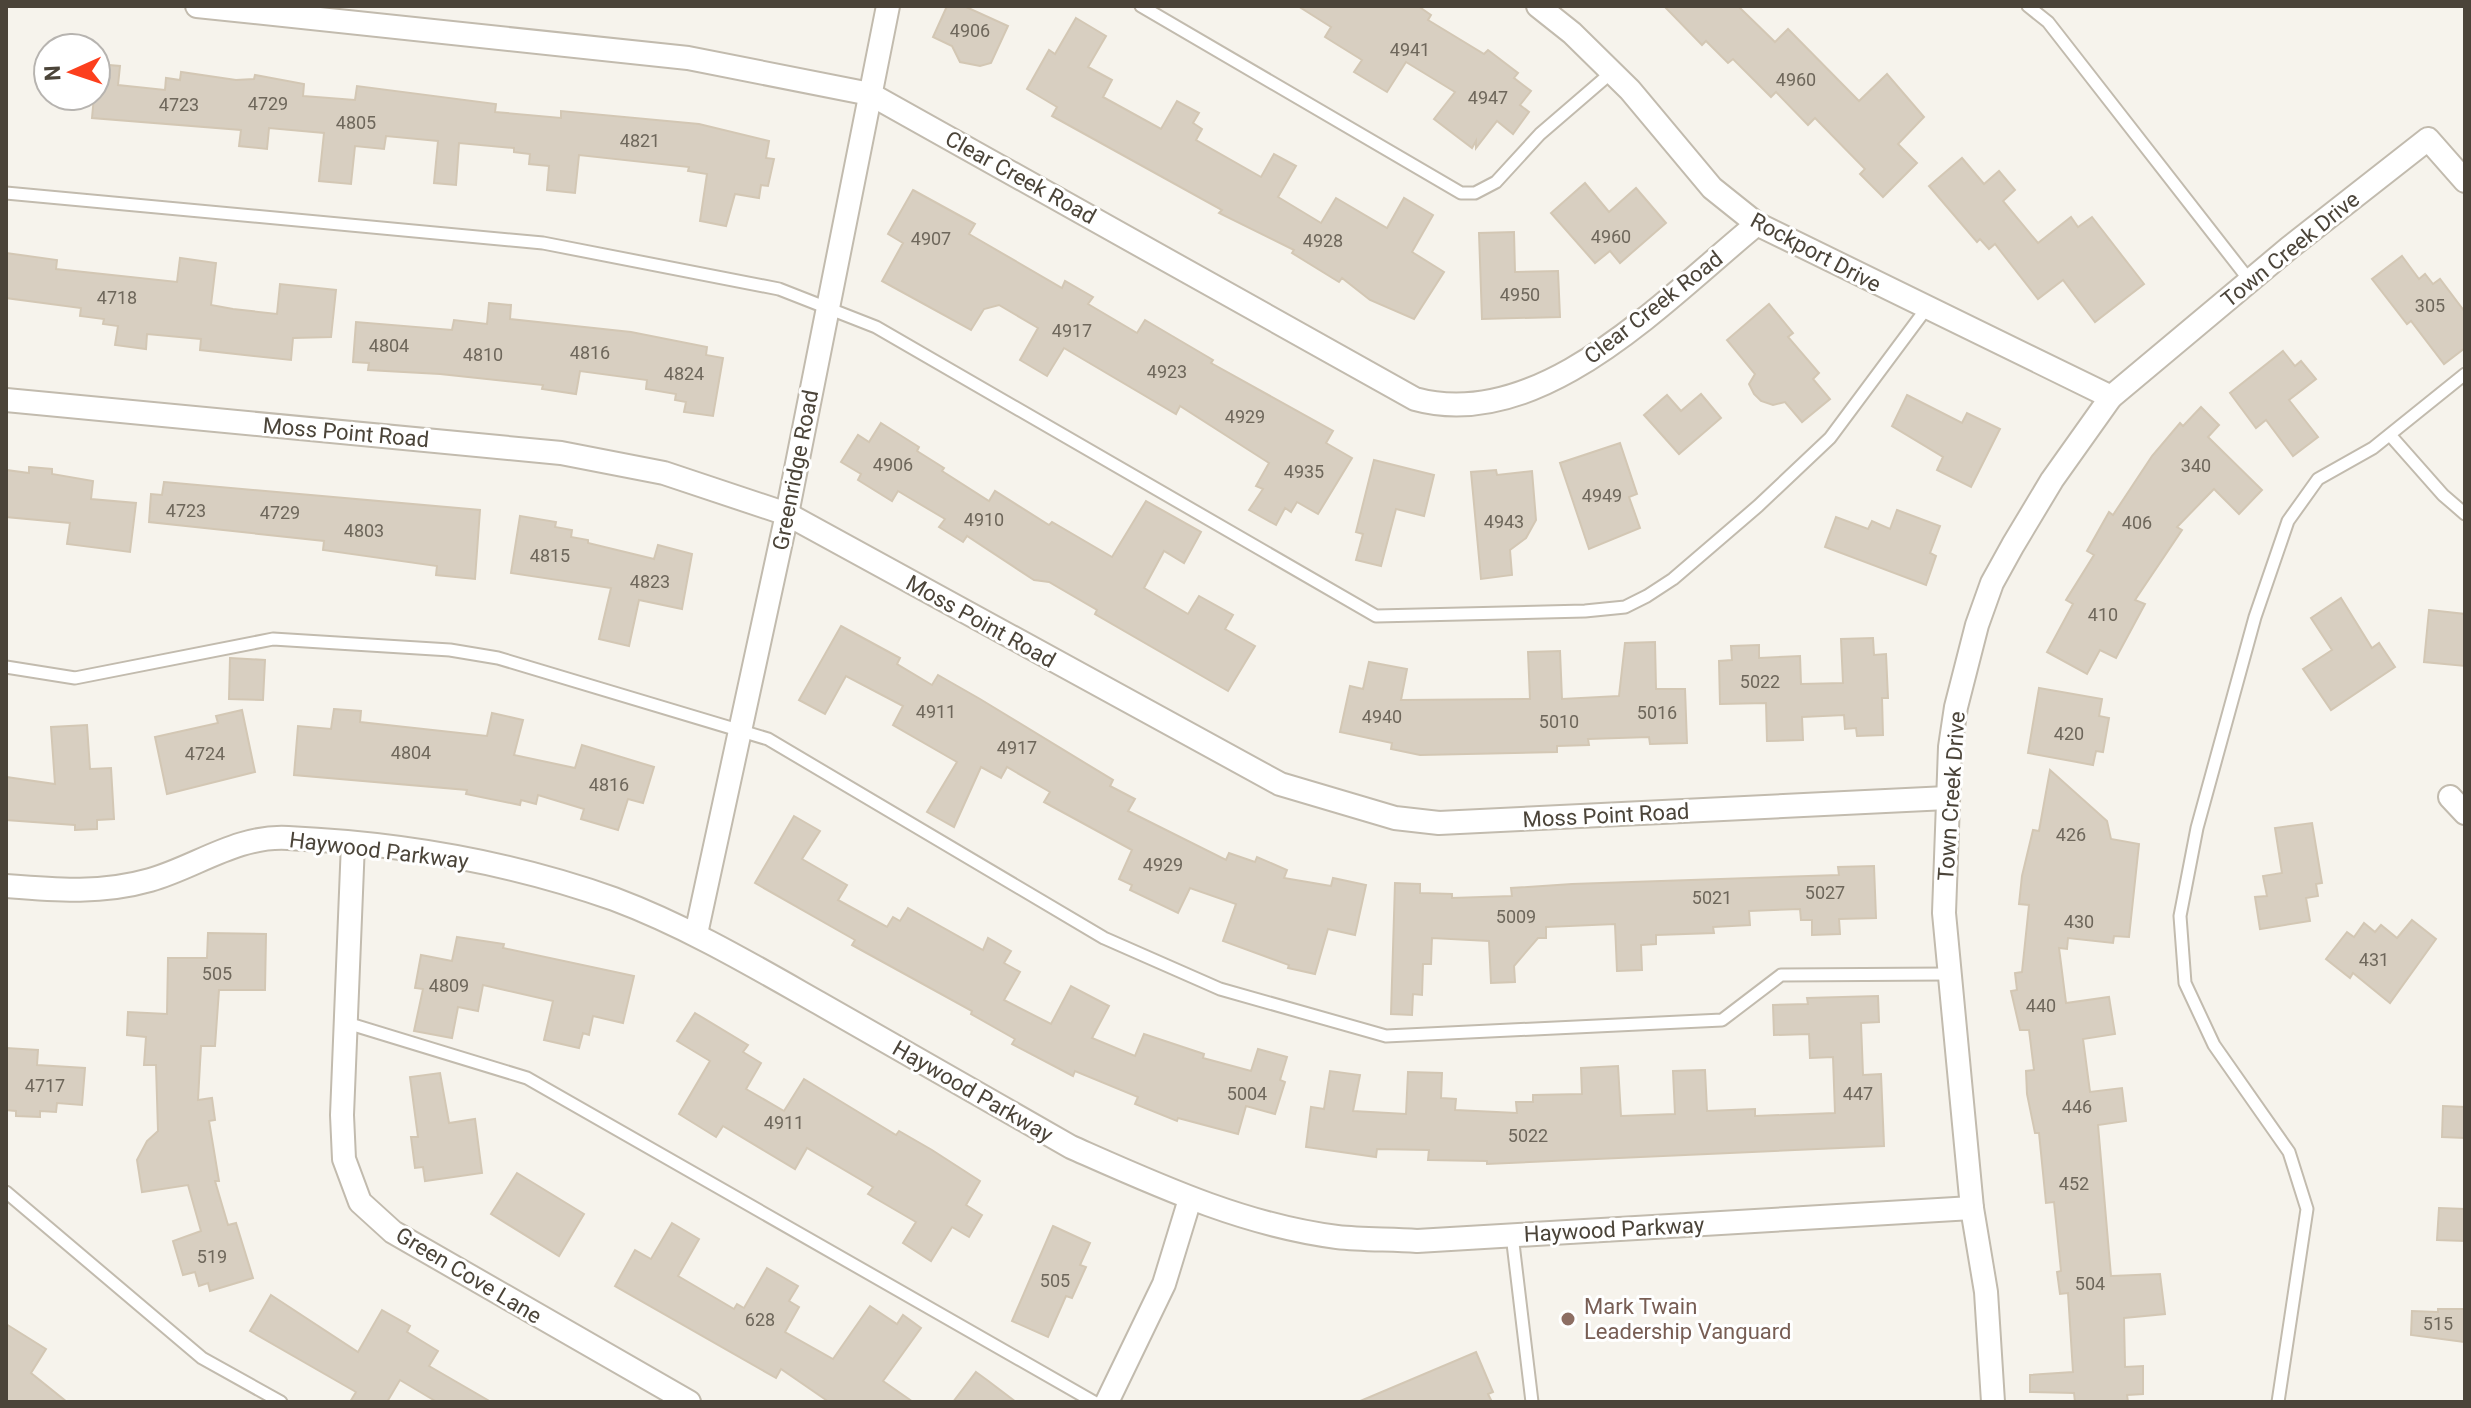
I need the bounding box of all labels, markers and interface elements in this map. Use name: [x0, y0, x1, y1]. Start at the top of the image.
house number: 4906: [950, 20, 990, 41]
north arrow: [32, 32, 112, 112]
house number: 4941: [1390, 39, 1430, 60]
text: N: [40, 65, 65, 81]
house number: 4960: [1776, 69, 1816, 90]
house number: 4947: [1468, 87, 1508, 108]
house number: 4729: [248, 93, 288, 114]
house number: 4723: [159, 94, 199, 115]
house number: 4805: [336, 112, 376, 133]
street label: Clear Creek Road: [941, 126, 1100, 229]
house number: 4821: [620, 130, 660, 151]
street label: Town Creek Drive: [2217, 186, 2364, 312]
street label: Rockport Drive: [1746, 208, 1885, 297]
house number: 4960: [1591, 226, 1631, 247]
house number: 4907: [911, 228, 951, 249]
house number: 4928: [1303, 230, 1343, 251]
street label: Clear Creek Road: [1579, 246, 1727, 369]
house number: 4950: [1500, 284, 1540, 305]
house number: 4718: [97, 287, 137, 308]
house number: 305: [2415, 295, 2445, 316]
house number: 4917: [1052, 320, 1092, 341]
house number: 4804: [369, 335, 409, 356]
house number: 4816: [570, 342, 610, 363]
house number: 4810: [463, 344, 503, 365]
house number: 4923: [1147, 361, 1187, 382]
house number: 4824: [664, 363, 704, 384]
street label: Greenridge Road: [768, 388, 823, 552]
house number: 4929: [1225, 406, 1265, 427]
street label: Moss Point Road: [262, 413, 430, 452]
house number: 4906: [873, 454, 913, 475]
house number: 340: [2181, 455, 2211, 476]
house number: 4935: [1284, 461, 1324, 482]
house number: 4949: [1582, 485, 1622, 506]
house number: 4723: [166, 500, 206, 521]
house number: 4729: [260, 502, 300, 523]
house number: 4910: [964, 509, 1004, 530]
house number: 4943: [1484, 511, 1524, 532]
house number: 406: [2122, 512, 2152, 533]
house number: 4803: [344, 520, 384, 541]
house number: 4815: [530, 545, 570, 566]
street label: Moss Point Road: [902, 570, 1060, 673]
house number: 4823: [630, 571, 670, 592]
house number: 410: [2088, 604, 2118, 625]
house number: 5022: [1740, 671, 1780, 692]
house number: 4911: [916, 701, 956, 722]
house number: 5016: [1637, 702, 1677, 723]
house number: 4940: [1362, 706, 1402, 727]
house number: 5010: [1539, 711, 1579, 732]
street label: Town Creek Drive: [1933, 711, 1970, 882]
house number: 420: [2054, 723, 2084, 744]
house number: 4917: [997, 737, 1037, 758]
house number: 4804: [391, 742, 431, 763]
house number: 4724: [185, 743, 225, 764]
house number: 4816: [589, 774, 629, 795]
street label: Moss Point Road: [1522, 799, 1690, 832]
house number: 426: [2056, 824, 2086, 845]
street label: Haywood Parkway: [288, 827, 471, 874]
house number: 4929: [1143, 854, 1183, 875]
house number: 5027: [1805, 882, 1845, 903]
house number: 5021: [1692, 887, 1732, 908]
house number: 5009: [1496, 906, 1536, 927]
house number: 430: [2064, 911, 2094, 932]
house number: 431: [2359, 949, 2389, 970]
house number: 505: [202, 963, 232, 984]
house number: 4809: [429, 975, 469, 996]
house number: 440: [2026, 995, 2056, 1016]
street label: Haywood Parkway: [888, 1035, 1058, 1148]
house number: 4717: [25, 1075, 65, 1096]
house number: 5004: [1227, 1083, 1267, 1104]
house number: 447: [1843, 1083, 1873, 1104]
house number: 446: [2062, 1096, 2092, 1117]
house number: 4911: [764, 1112, 804, 1133]
house number: 5022: [1508, 1125, 1548, 1146]
house number: 452: [2059, 1173, 2089, 1194]
street label: Haywood Parkway: [1523, 1212, 1705, 1247]
street label: Green Cove Lane: [392, 1222, 546, 1329]
house number: 519: [197, 1246, 227, 1267]
house number: 505: [1040, 1270, 1070, 1291]
house number: 504: [2075, 1273, 2105, 1294]
place label: Mark Twain Leadership Vanguard: [1584, 1294, 1791, 1344]
house number: 628: [745, 1309, 775, 1330]
marker: Mark Twain Leadership Vanguard: [1559, 1310, 1577, 1328]
house number: 515: [2423, 1313, 2453, 1334]

